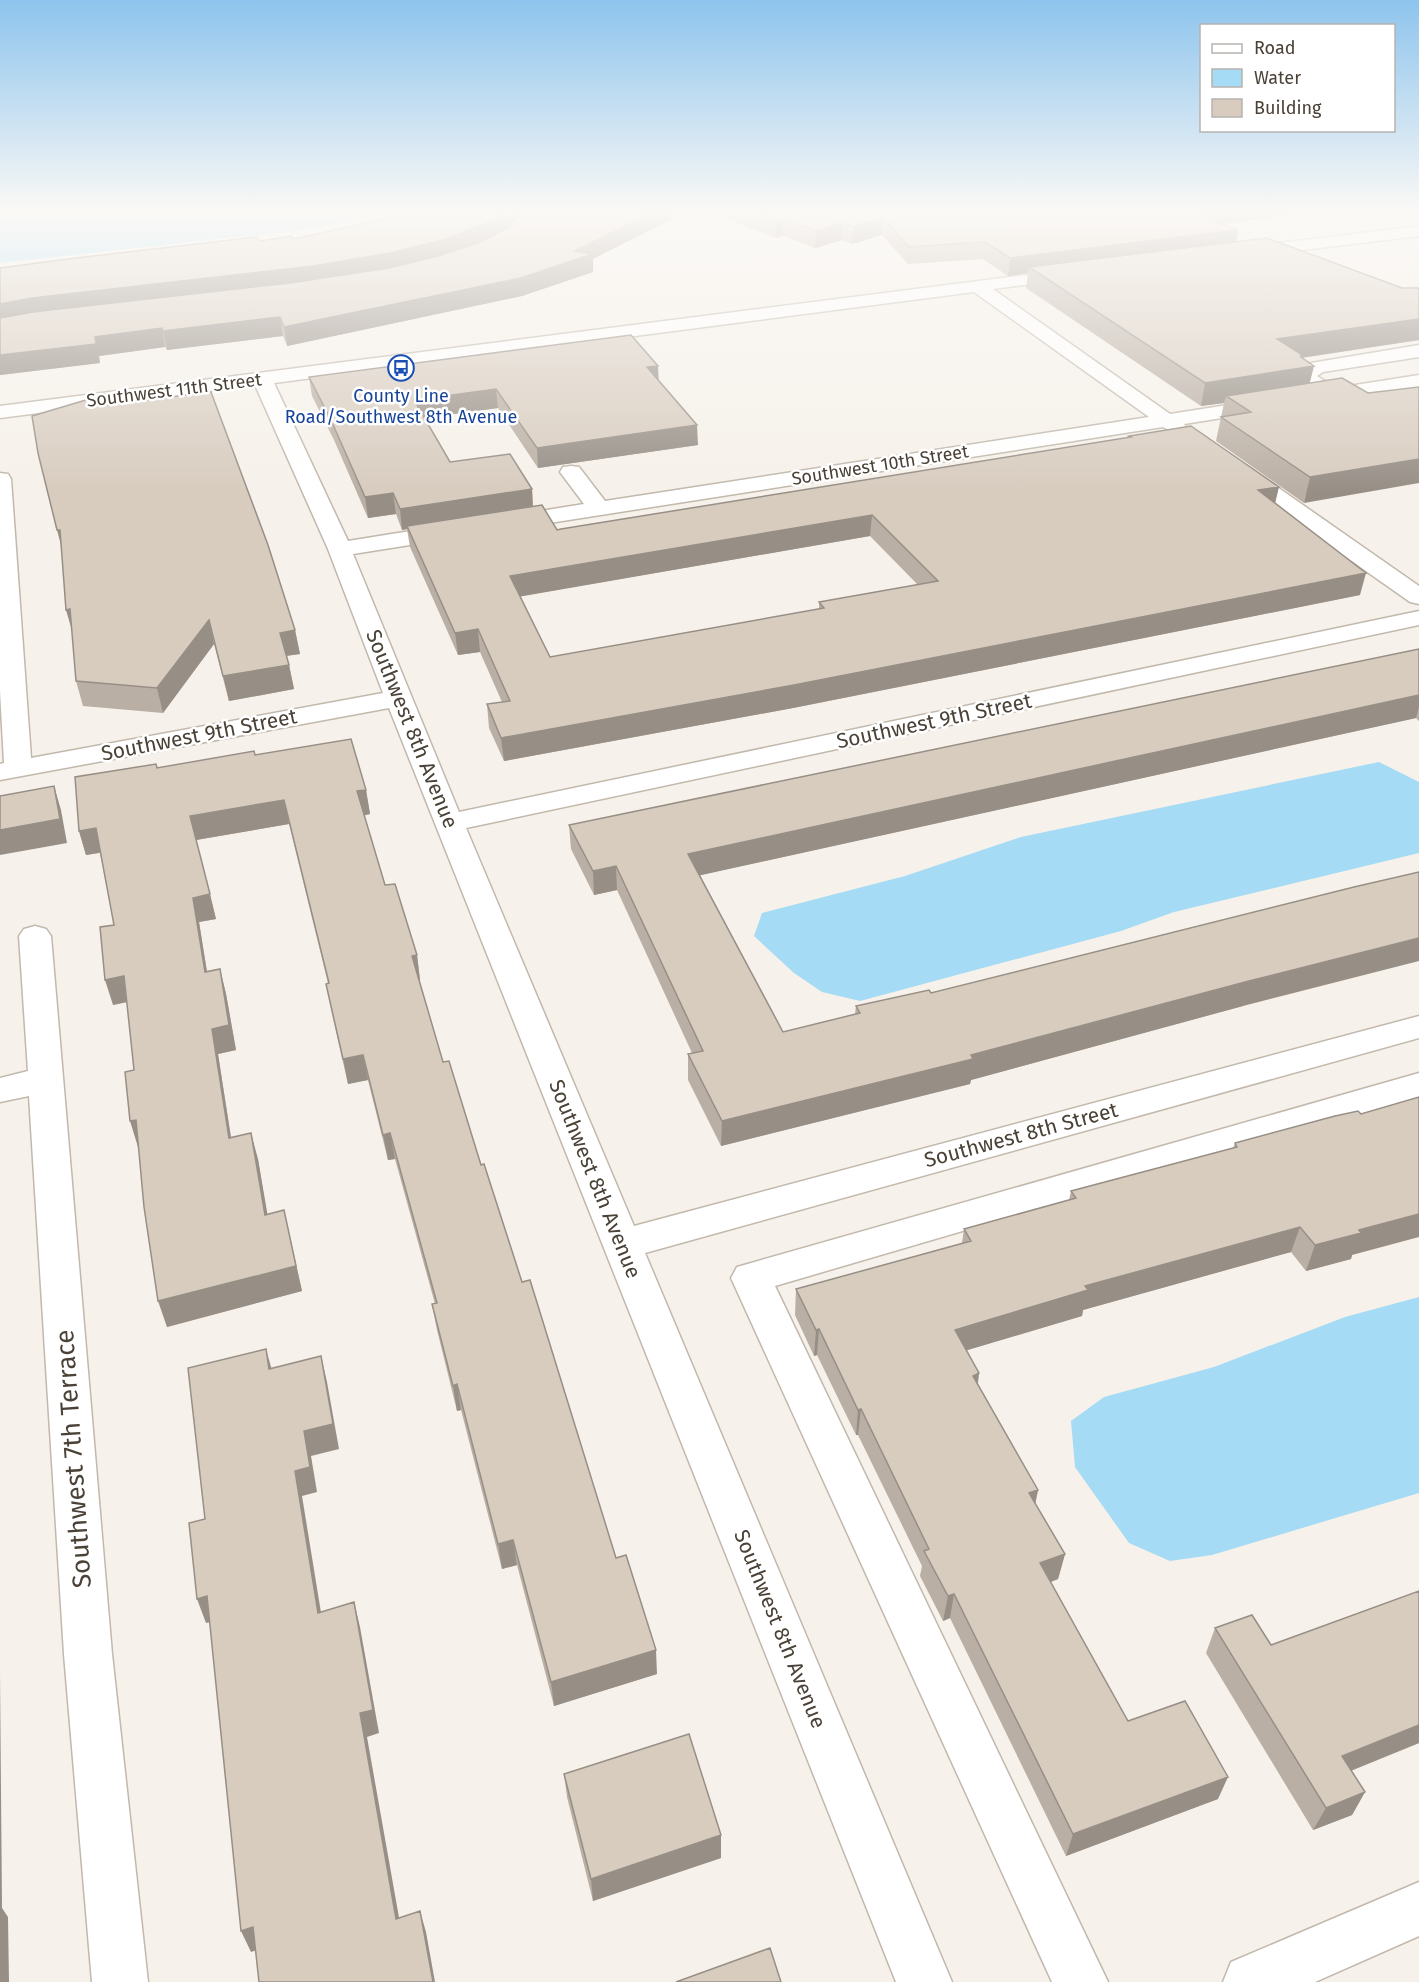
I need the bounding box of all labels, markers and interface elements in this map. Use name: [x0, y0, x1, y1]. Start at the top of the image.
legend: [1200, 24, 1395, 132]
text: Road: [1254, 37, 1296, 59]
text: Water: [1254, 67, 1301, 89]
text: Building: [1254, 97, 1322, 119]
bus stop icon: County Line Road/Southwest 8th Avenue: [386, 353, 416, 383]
street label: Southwest 11th Street: [85, 368, 263, 412]
place label: County Line Road/Southwest 8th Avenue: [285, 385, 517, 428]
street label: Southwest 10th Street: [790, 440, 970, 490]
street label: Southwest 8th Avenue: [360, 626, 464, 832]
street label: Southwest 9th Street: [834, 688, 1034, 754]
street label: Southwest 9th Street: [99, 703, 299, 767]
street label: Southwest 8th Avenue: [543, 1076, 647, 1282]
street label: Southwest 8th Street: [921, 1097, 1121, 1173]
street label: Southwest 7th Terrace: [49, 1329, 98, 1589]
street label: Southwest 8th Avenue: [728, 1526, 832, 1732]

